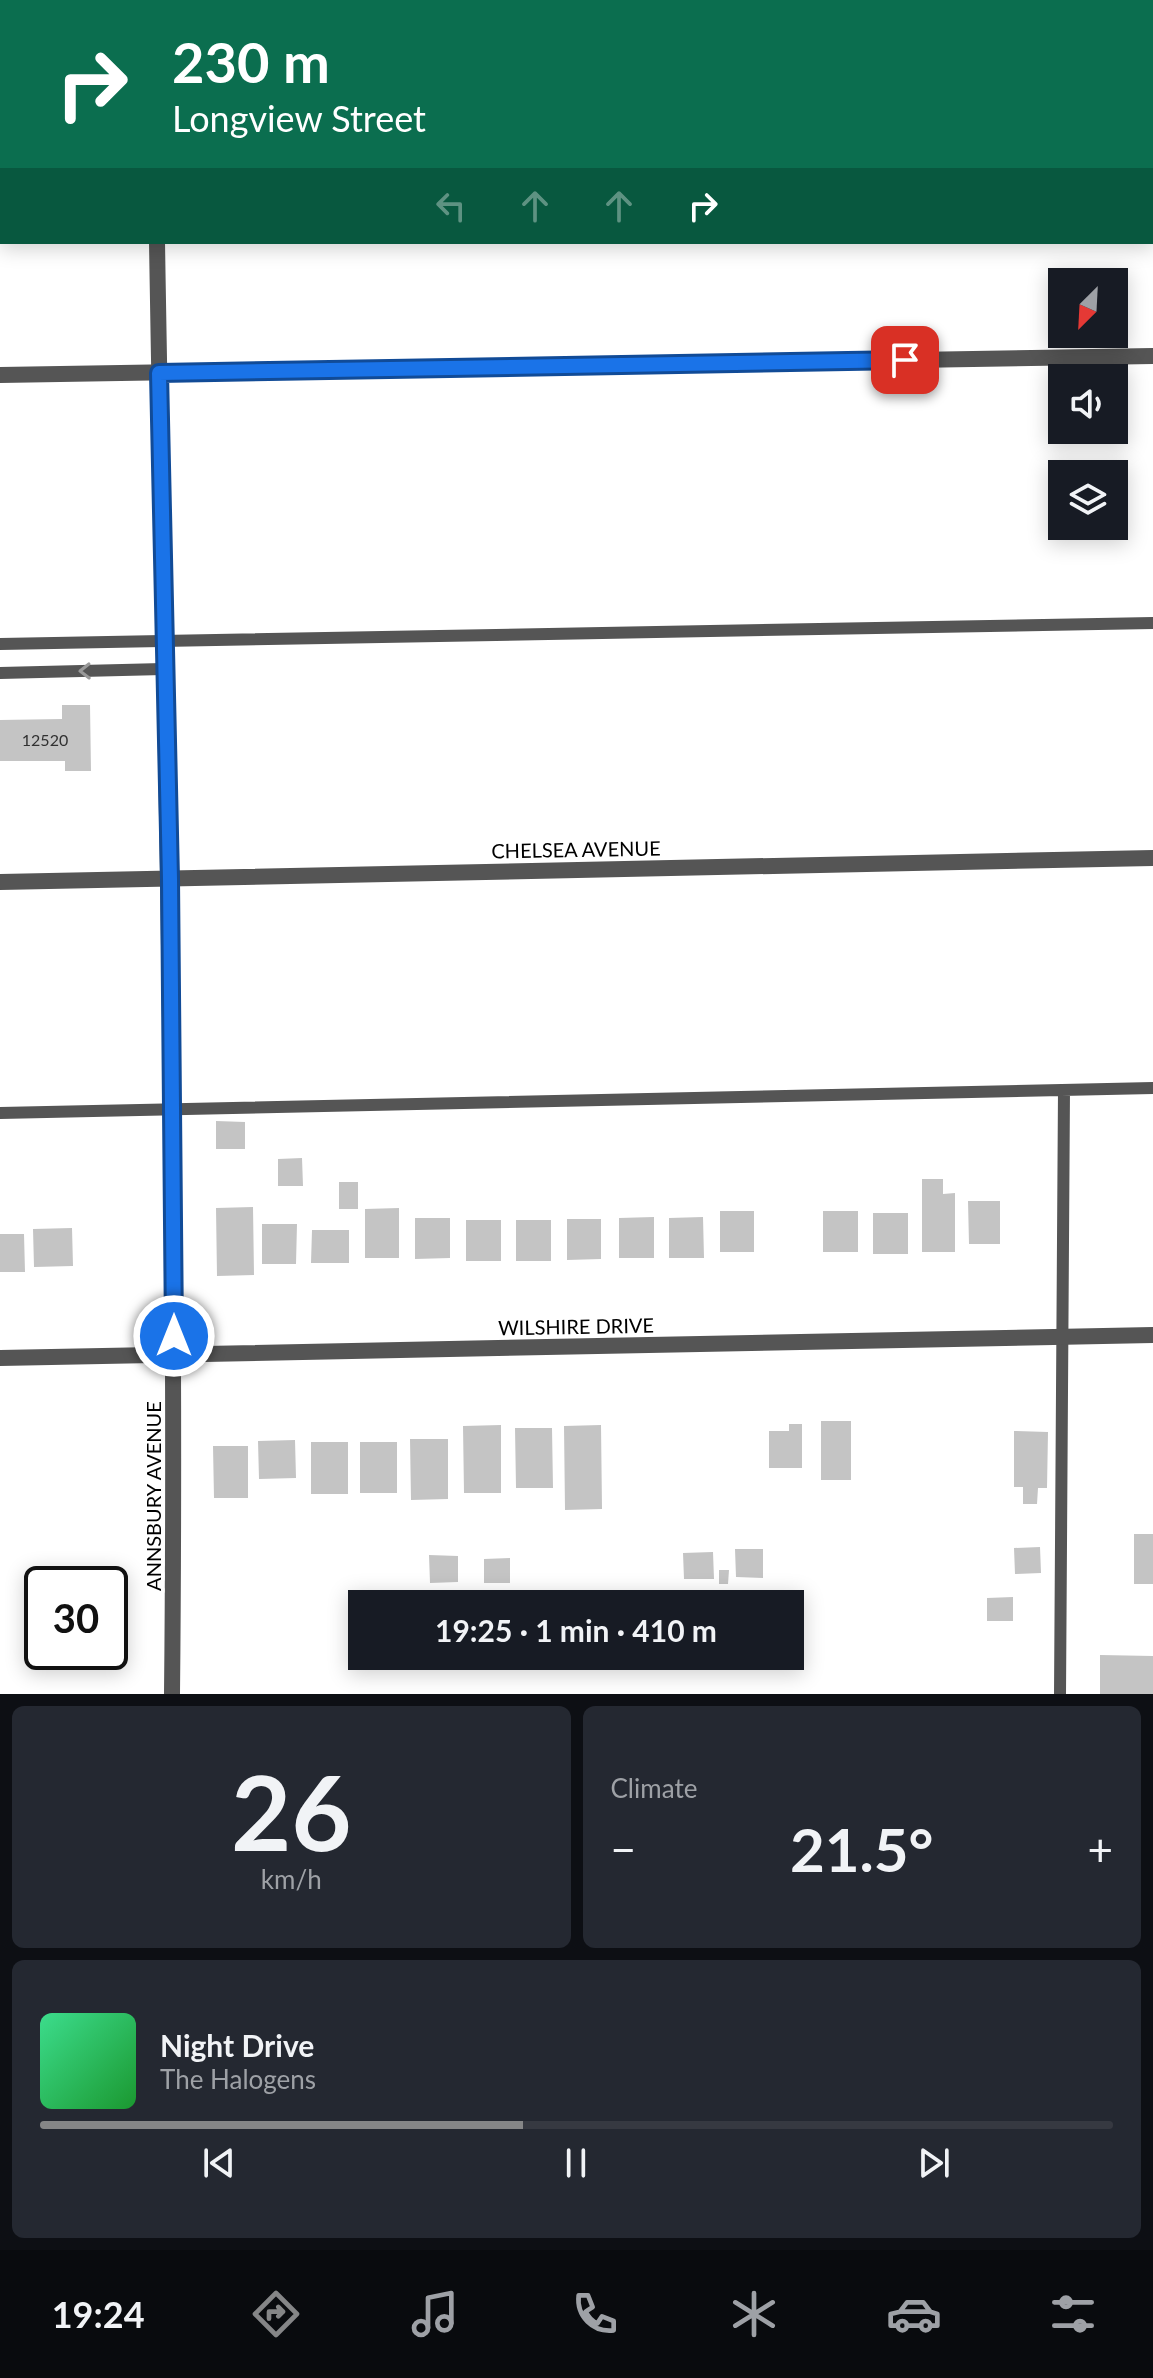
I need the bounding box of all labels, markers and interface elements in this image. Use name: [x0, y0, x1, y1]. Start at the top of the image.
text: 230 m: [172, 28, 330, 95]
icon: right: [40, 32, 144, 136]
text: Longview Street: [172, 96, 426, 140]
icon: left: [429, 184, 473, 228]
icon: ahead: [513, 184, 557, 228]
icon: ahead: [597, 184, 641, 228]
icon: right: [681, 184, 725, 228]
north arrow: [1048, 268, 1128, 348]
map controls: [1048, 268, 1128, 540]
pin: [871, 326, 939, 394]
icon: arrive: [883, 338, 927, 382]
button: sound: [1048, 364, 1128, 444]
button: layers: [1048, 460, 1128, 540]
one-way arrow: [78, 663, 91, 680]
house number: 12520: [22, 730, 68, 749]
street label: CHELSEA AVENUE: [491, 836, 661, 862]
position arrow: [132, 1294, 216, 1378]
street label: WILSHIRE DRIVE: [498, 1313, 654, 1339]
street label: ANNSBURY AVENUE: [141, 1401, 165, 1591]
speed limit sign: 30: [24, 1566, 128, 1670]
text: 19:25 · 1 min · 410 m: [435, 1612, 717, 1648]
text: 26: [231, 1748, 352, 1873]
text: Climate: [611, 1772, 697, 1804]
text: 21.5°: [790, 1813, 934, 1885]
text: −: [611, 1823, 636, 1875]
text: +: [1087, 1823, 1113, 1875]
text: km/h: [261, 1863, 322, 1895]
text: Night Drive: [160, 2027, 314, 2063]
text: The Halogens: [160, 2063, 316, 2095]
icon: previous: [197, 2141, 241, 2185]
icon: pause: [554, 2141, 598, 2185]
icon: next: [912, 2141, 956, 2185]
icon: directions: [248, 2286, 304, 2342]
icon: music: [407, 2286, 463, 2342]
icon: phone: [567, 2286, 623, 2342]
icon: climate: [726, 2286, 782, 2342]
icon: car: [886, 2286, 942, 2342]
icon: filters: [1045, 2286, 1101, 2342]
text: 19:24: [52, 2292, 145, 2336]

